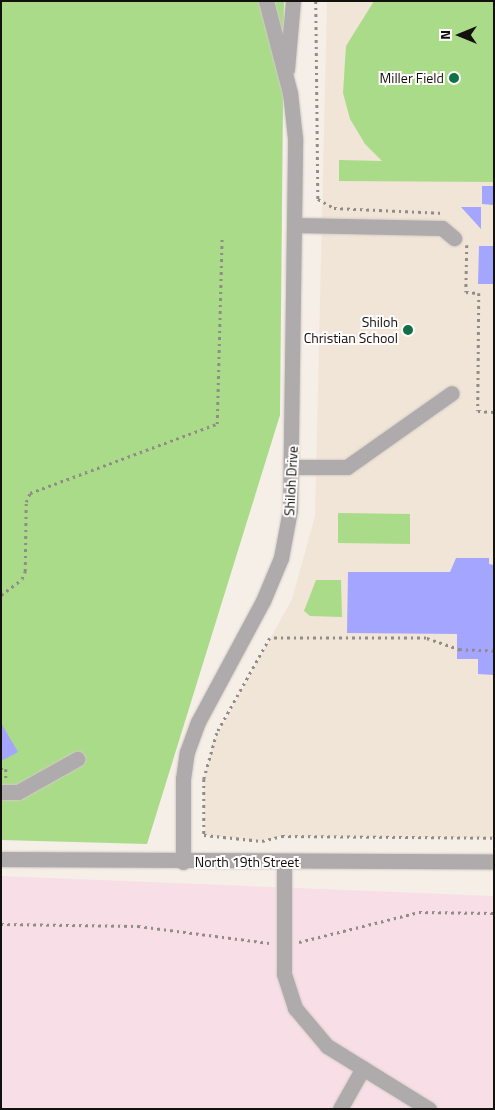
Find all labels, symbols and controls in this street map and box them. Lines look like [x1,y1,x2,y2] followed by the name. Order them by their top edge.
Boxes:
[435,10,485,60] north arrow
[434,30,455,40] text: N
[380,70,444,86] place label: Miller Field
[448,72,460,84] marker: Miller Field
[304,314,398,347] place label: Shiloh Christian School
[402,324,414,336] marker: Shiloh Christian School
[281,446,301,516] street label: Shiloh Drive
[195,854,299,870] street label: North 19th Street

